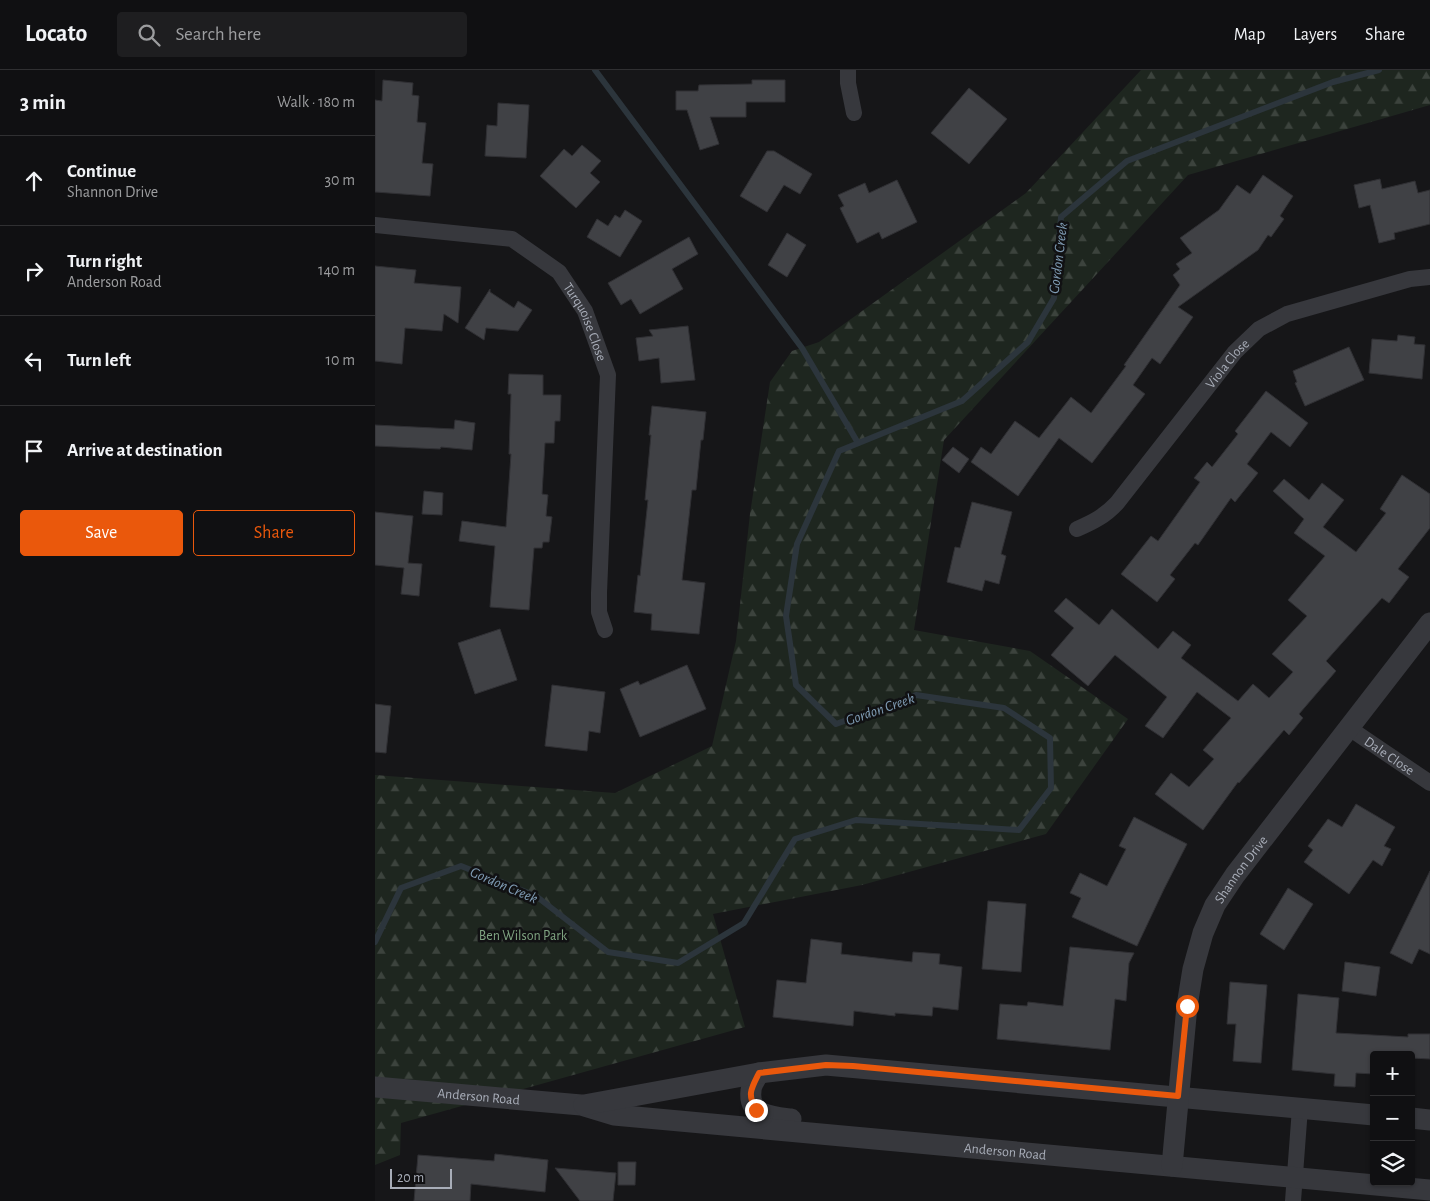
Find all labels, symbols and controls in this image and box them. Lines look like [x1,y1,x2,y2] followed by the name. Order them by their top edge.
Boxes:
[117,12,467,57] search box
[135,21,163,49] icon: search
[25,22,87,46] text: Locato
[175,25,261,44] text: Search here
[1234,26,1265,44] text: Map
[1293,26,1337,44] text: Layers
[1365,26,1405,44] text: Share
[20,92,66,113] text: 3 min
[277,94,355,110] text: Walk · 180 m
[67,162,136,181] text: Continue
[20,167,48,195] icon: ahead
[325,172,355,188] text: 30 m
[67,184,158,200] text: Shannon Drive
[1047,222,1070,295] water label: Gordon Creek
[67,252,142,271] text: Turn right
[20,257,48,285] icon: right
[318,262,355,278] text: 140 m
[67,274,162,290] text: Anderson Road
[560,281,608,363] street label: Turquoise Close
[1203,337,1252,391] street label: Viola Close
[20,347,48,375] icon: left
[67,351,131,370] text: Turn left
[326,352,355,368] text: 10 m
[20,437,48,465] icon: arrive
[67,441,223,460] text: Arrive at destination
[20,510,183,556] button: Save
[193,510,355,556] button: Share
[844,691,917,728] water label: Gordon Creek
[1361,735,1417,778] street label: Dale Close
[1212,833,1271,906] street label: Shannon Drive
[468,865,540,906] water label: Gordon Creek
[479,929,568,943] park label: Ben Wilson Park
[1176,995,1199,1018] route start
[1370,1051,1415,1186] map controls
[1370,1051,1415,1096] button: +
[437,1086,520,1108] street label: Anderson Road
[1370,1096,1415,1141] button: −
[745,1099,768,1122] route end
[963,1141,1047,1163] street label: Anderson Road
[1370,1141,1415,1186] button: layers
[390,1166,453,1189] scale bar
[397,1171,424,1185] text: 20 m

